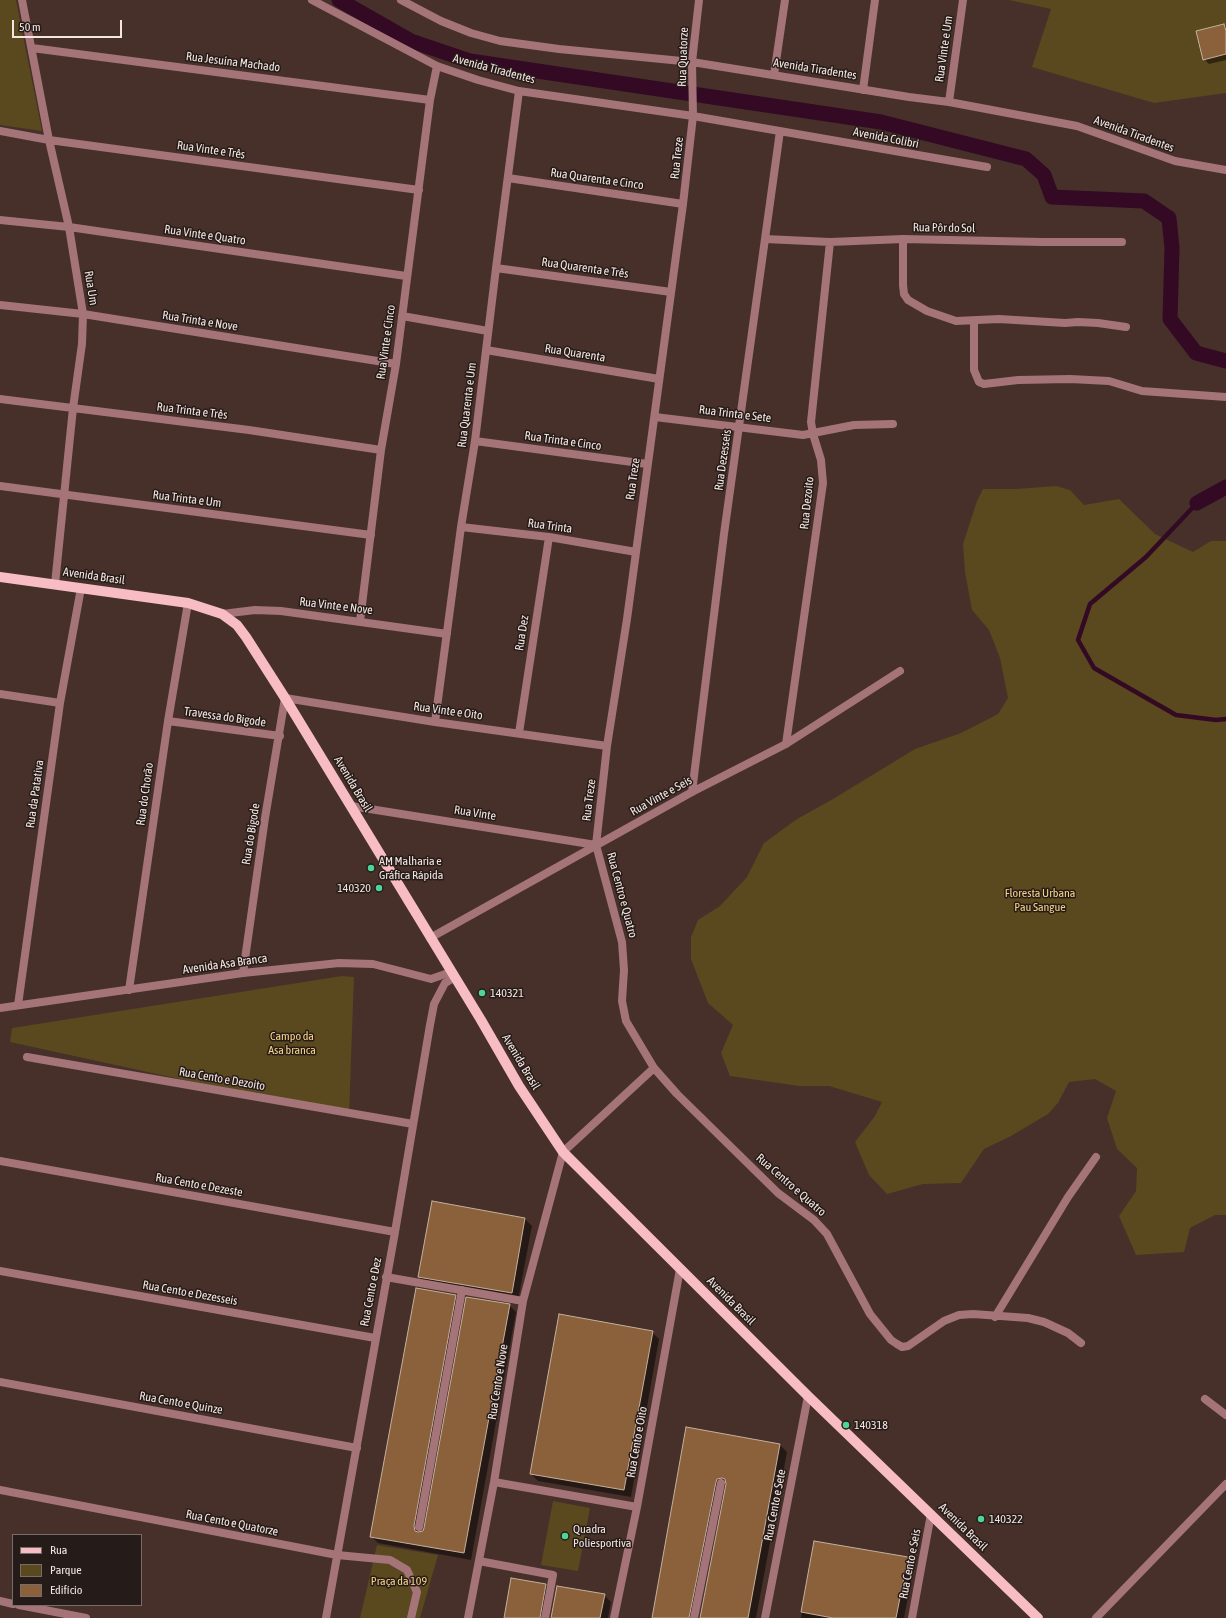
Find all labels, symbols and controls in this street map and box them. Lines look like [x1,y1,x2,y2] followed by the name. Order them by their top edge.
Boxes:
[14,12,124,38] scale bar
[932,15,956,83] street label: Rua Vinte e Um
[19,20,41,34] text: 50 m
[675,27,691,87] street label: Rua Quatorze
[185,49,281,75] street label: Rua Jesuína Machado
[451,51,537,87] street label: Avenida Tiradentes
[772,55,858,83] street label: Avenida Tiradentes
[1092,113,1176,155] street label: Avenida Tiradentes
[852,125,920,151] street label: Avenida Colibri
[668,136,686,180] street label: Rua Treze
[176,138,246,162] street label: Rua Vinte e Três
[549,165,645,193] street label: Rua Quarenta e Cinco
[913,220,975,236] street label: Rua Pôr do Sol
[163,222,247,248] street label: Rua Vinte e Quatro
[541,255,629,281] street label: Rua Quarenta e Três
[81,270,101,306] street label: Rua Um
[374,304,398,380] street label: Rua Vinte e Cinco
[161,308,239,334] street label: Rua Trinta e Nove
[544,341,606,365] street label: Rua Quarenta
[455,362,479,448] street label: Rua Quarenta e Um
[156,400,228,422] street label: Rua Trinta e Três
[698,402,772,426] street label: Rua Trinta e Sete
[524,428,602,454] street label: Rua Trinta e Cinco
[712,428,734,492] street label: Rua Dezesseis
[623,457,643,501] street label: Rua Treze
[797,476,817,530] street label: Rua Dezoito
[152,488,222,510] street label: Rua Trinta e Um
[527,516,573,536] street label: Rua Trinta
[62,565,126,587] street label: Avenida Brasil
[298,594,374,618] street label: Rua Vinte e Nove
[512,614,532,652] street label: Rua Dez
[412,699,484,723] street label: Rua Vinte e Oito
[183,704,267,730] street label: Travessa do Bigode
[331,754,375,814] street label: Avenida Brasil
[23,759,47,829] street label: Rua da Patativa
[133,762,157,826] street label: Rua do Chorão
[628,773,694,819] street label: Rua Vinte e Seis
[579,778,599,822] street label: Rua Treze
[239,802,263,866] street label: Rua do Bigode
[453,803,497,823] street label: Rua Vinte
[604,851,640,939] street label: Rua Centro e Quatro
[379,854,443,882] place label: AM Malharia e Gráfica Rápida
[366,863,376,873] marker: AM Malharia e Gráfica Rápida
[337,881,371,895] place label: 140320
[374,883,384,893] marker: 140320
[1005,886,1075,914] park label: Floresta Urbana Pau Sangue
[182,951,268,977] street label: Avenida Asa Branca
[490,986,524,1000] place label: 140321
[477,988,487,998] marker: 140321
[268,1029,316,1057] park label: Campo da Asa branca
[499,1032,543,1092] street label: Avenida Brasil
[178,1064,266,1094] street label: Rua Cento e Dezoito
[753,1151,829,1219] street label: Rua Centro e Quatro
[154,1170,244,1200] street label: Rua Cento e Dezeste
[357,1256,385,1328] street label: Rua Cento e Dez
[704,1274,758,1328] street label: Avenida Brasil
[141,1278,239,1308] street label: Rua Cento e Dezesseis
[485,1343,511,1421] street label: Rua Cento e Nove
[138,1389,224,1417] street label: Rua Cento e Quinze
[624,1405,650,1479] street label: Rua Cento e Oito
[854,1418,888,1432] place label: 140318
[841,1420,851,1430] marker: 140318
[761,1468,789,1542] street label: Rua Cento e Sete
[936,1500,990,1554] street label: Avenida Brasil
[185,1507,279,1539] street label: Rua Cento e Quatorze
[989,1512,1023,1526] place label: 140322
[976,1514,986,1524] marker: 140322
[573,1522,631,1550] place label: Quadra Poliesportiva
[896,1528,924,1600] street label: Rua Cento e Seis
[560,1531,570,1541] marker: Quadra Poliesportiva
[12,1534,142,1606] legend
[50,1543,67,1557] text: Rua
[50,1563,82,1577] text: Parque
[371,1574,427,1588] park label: Praça da 109
[50,1583,82,1597] text: Edifício

